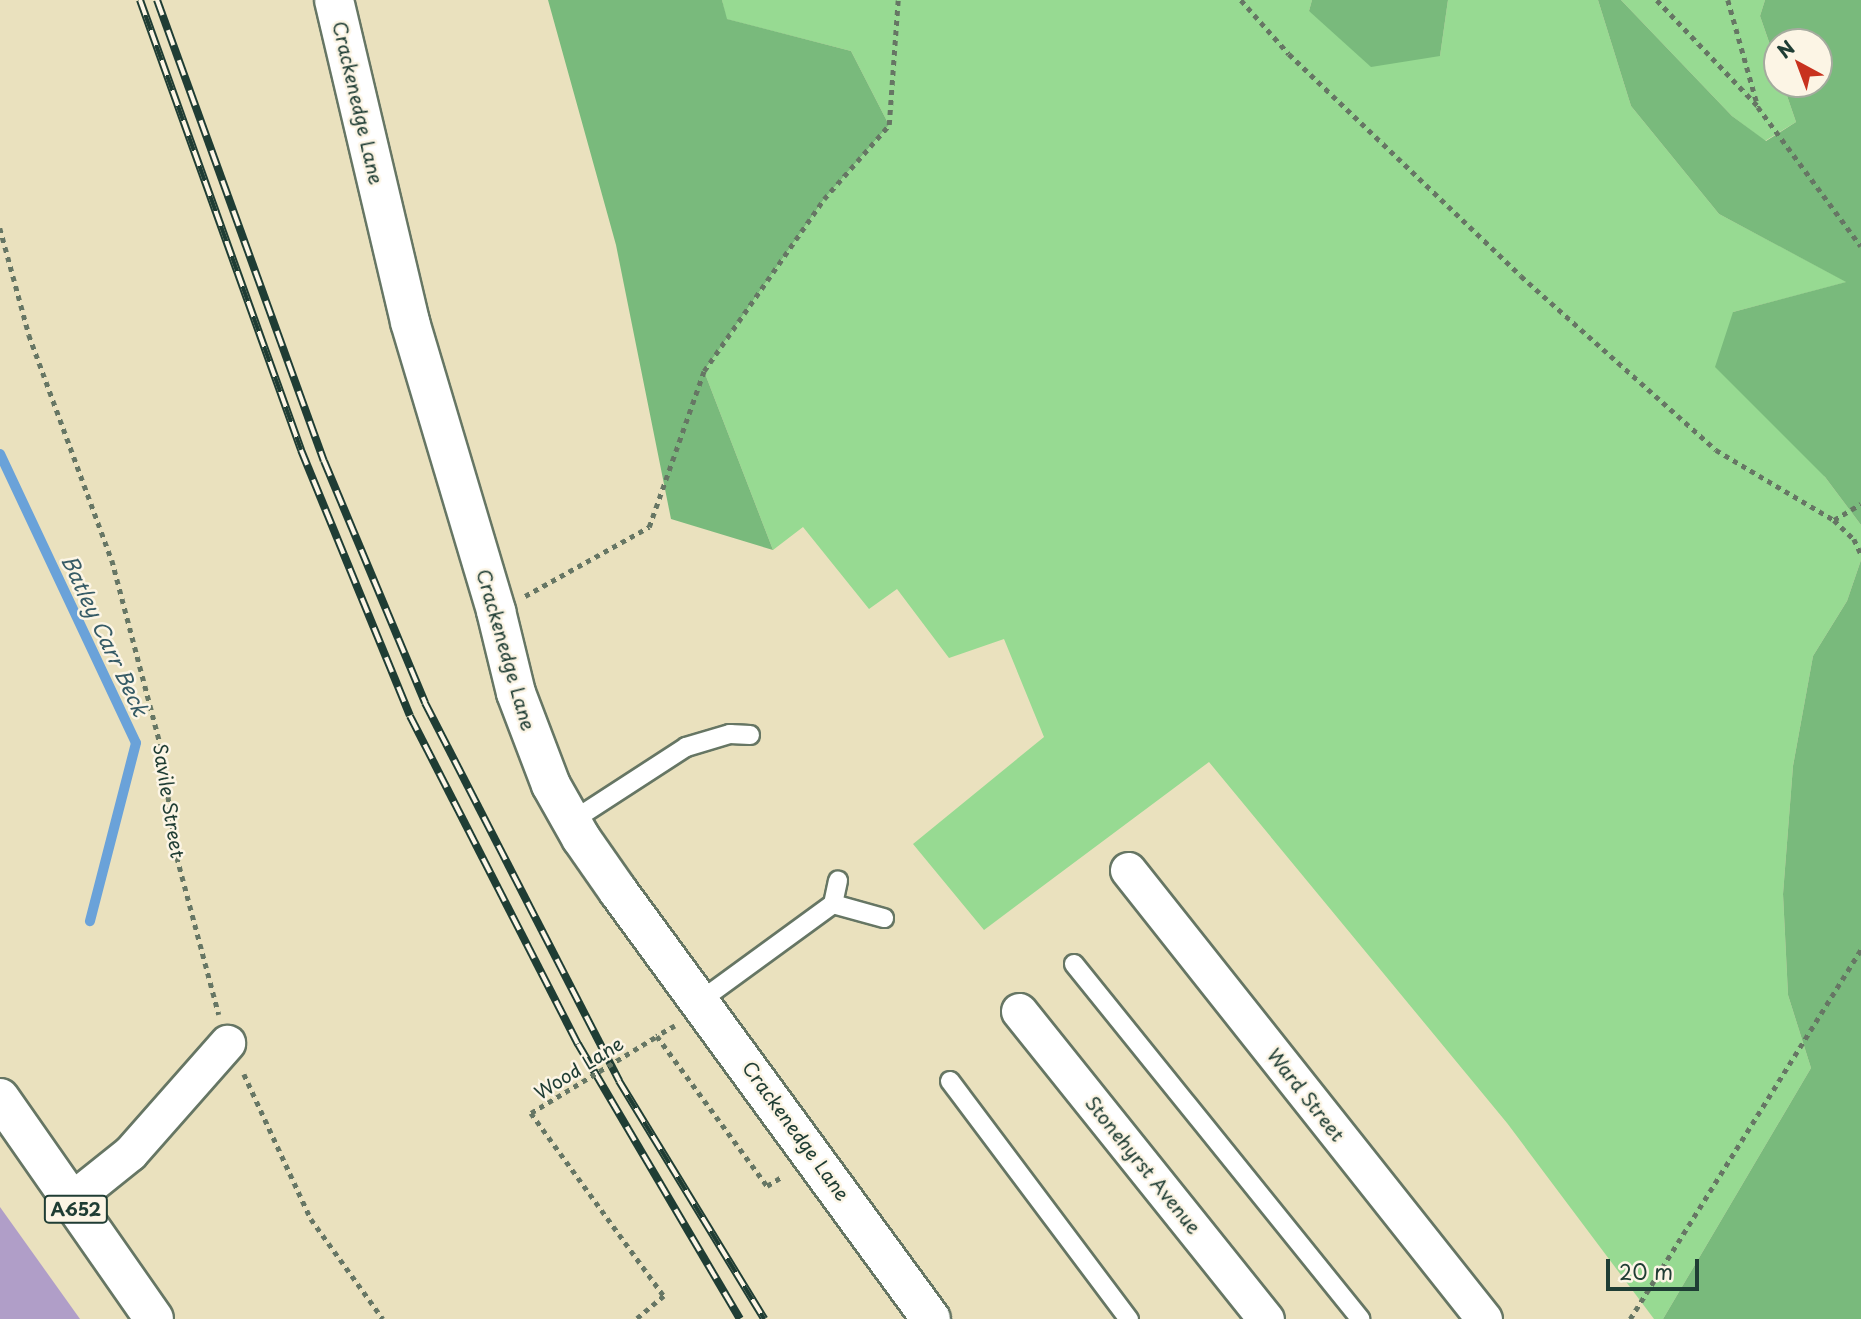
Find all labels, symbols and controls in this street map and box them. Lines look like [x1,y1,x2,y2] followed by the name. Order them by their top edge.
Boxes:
[328,19,388,187] street label: Crackenedge Lane
[1763,28,1833,98] north arrow
[1771,33,1800,64] text: N
[57,550,155,720] water label: Batley Carr Beck
[472,566,540,734] street label: Crackenedge Lane
[149,742,189,860] street label: Savile Street
[530,1032,628,1104] street label: Wood Lane
[1262,1044,1350,1146] street label: Ward Street
[738,1057,854,1205] street label: Crackenedge Lane
[1081,1092,1205,1238] street label: Stonehyrst Avenue
[43,1194,109,1224] road number: A652
[1609,1246,1702,1290] scale bar
[1619,1255,1673,1287] text: 20 m

